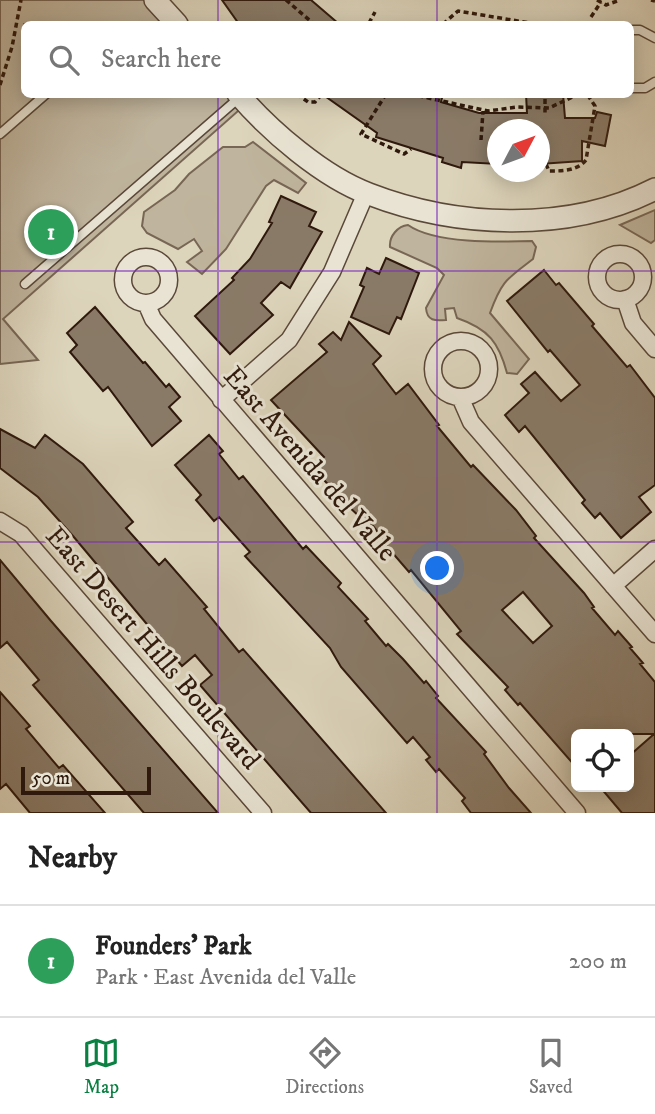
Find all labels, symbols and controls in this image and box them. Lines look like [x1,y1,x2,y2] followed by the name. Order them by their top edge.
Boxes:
[21,21,634,98] search box
[45,41,83,79] icon: search
[101,43,221,76] text: Search here
[487,119,550,182] north arrow
[28,206,74,258] pin: 1
[216,359,404,569] street label: East Avenida del Valle
[38,519,268,777] street label: East Desert Hills Boulevard
[420,551,454,585] your location
[571,729,634,792] map controls
[571,729,634,792] button: locate
[21,764,150,796] scale bar
[32,767,70,790] text: 50 m
[28,840,117,877] text: Nearby
[95,930,252,963] text: Founders' Park
[47,947,55,976] text: 1
[569,947,627,976] text: 200 m
[95,963,356,992] text: Park · East Avenida del Valle
[82,1034,120,1099] tab: Map
[285,1034,364,1099] tab: Directions
[529,1034,573,1099] tab: Saved

